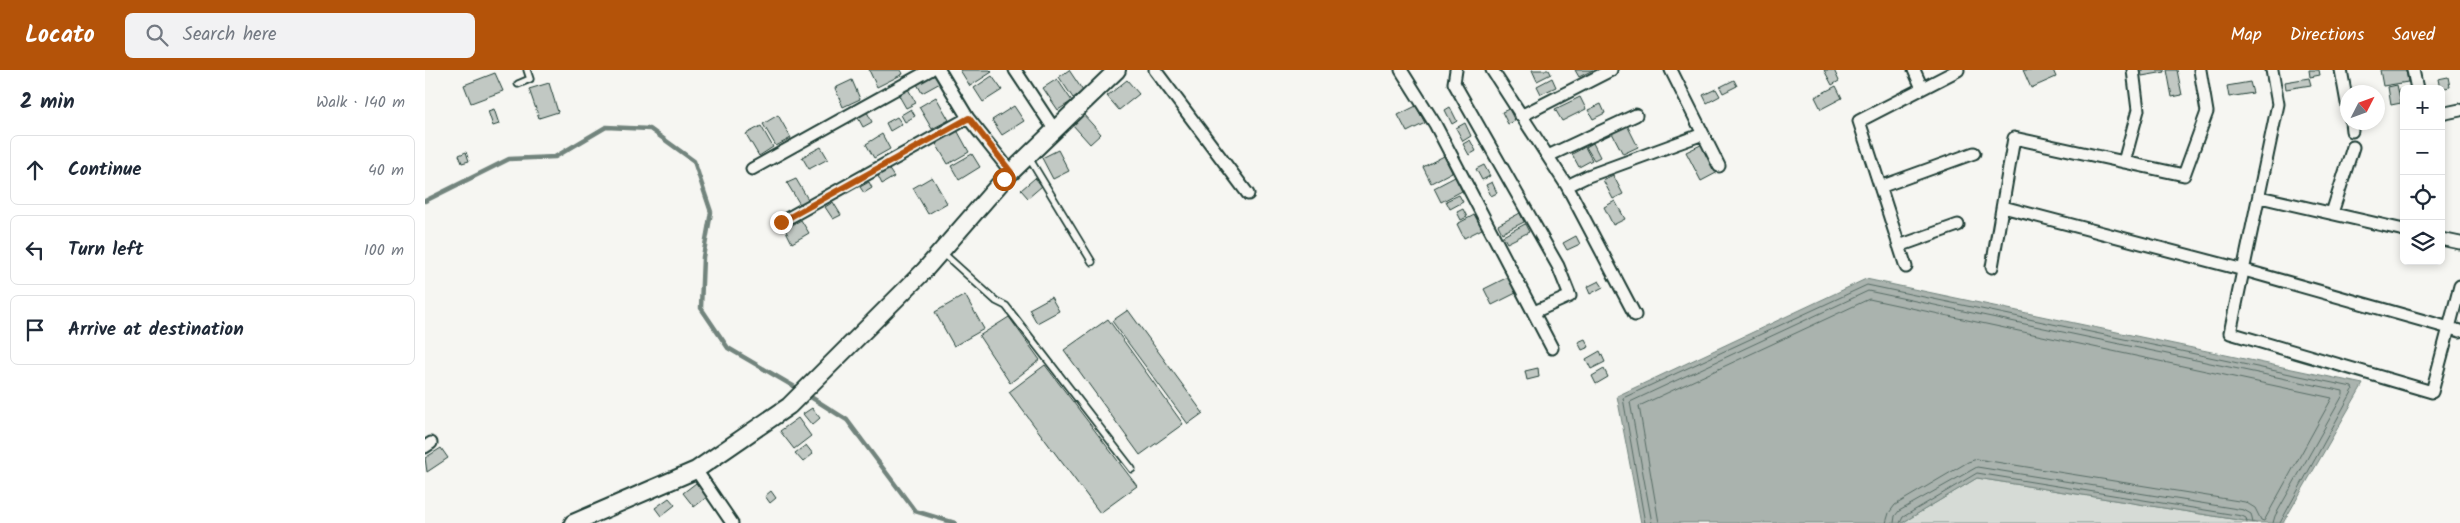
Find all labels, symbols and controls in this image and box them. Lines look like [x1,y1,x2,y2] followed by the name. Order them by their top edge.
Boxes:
[125,13,475,58] search box
[25,16,95,55] text: Locato
[183,20,276,50] text: Search here
[143,21,171,49] icon: search
[2230,21,2262,50] text: Map
[2290,21,2364,50] text: Directions
[2392,21,2435,50] text: Saved
[2340,85,2385,130] north arrow
[2400,85,2445,265] map controls
[2400,85,2445,130] button: +
[20,86,75,119] text: 2 min
[316,90,405,115] text: Walk · 140 m
[2400,130,2445,175] button: −
[68,155,141,185] text: Continue
[21,156,49,184] icon: ahead
[368,158,404,183] text: 40 m
[993,168,1016,191] route start
[2400,175,2445,220] button: locate
[770,211,793,234] route end
[2400,220,2445,265] button: layers
[68,235,143,265] text: Turn left
[21,236,49,264] icon: left
[364,238,404,263] text: 100 m
[68,315,244,345] text: Arrive at destination
[21,316,49,344] icon: arrive

